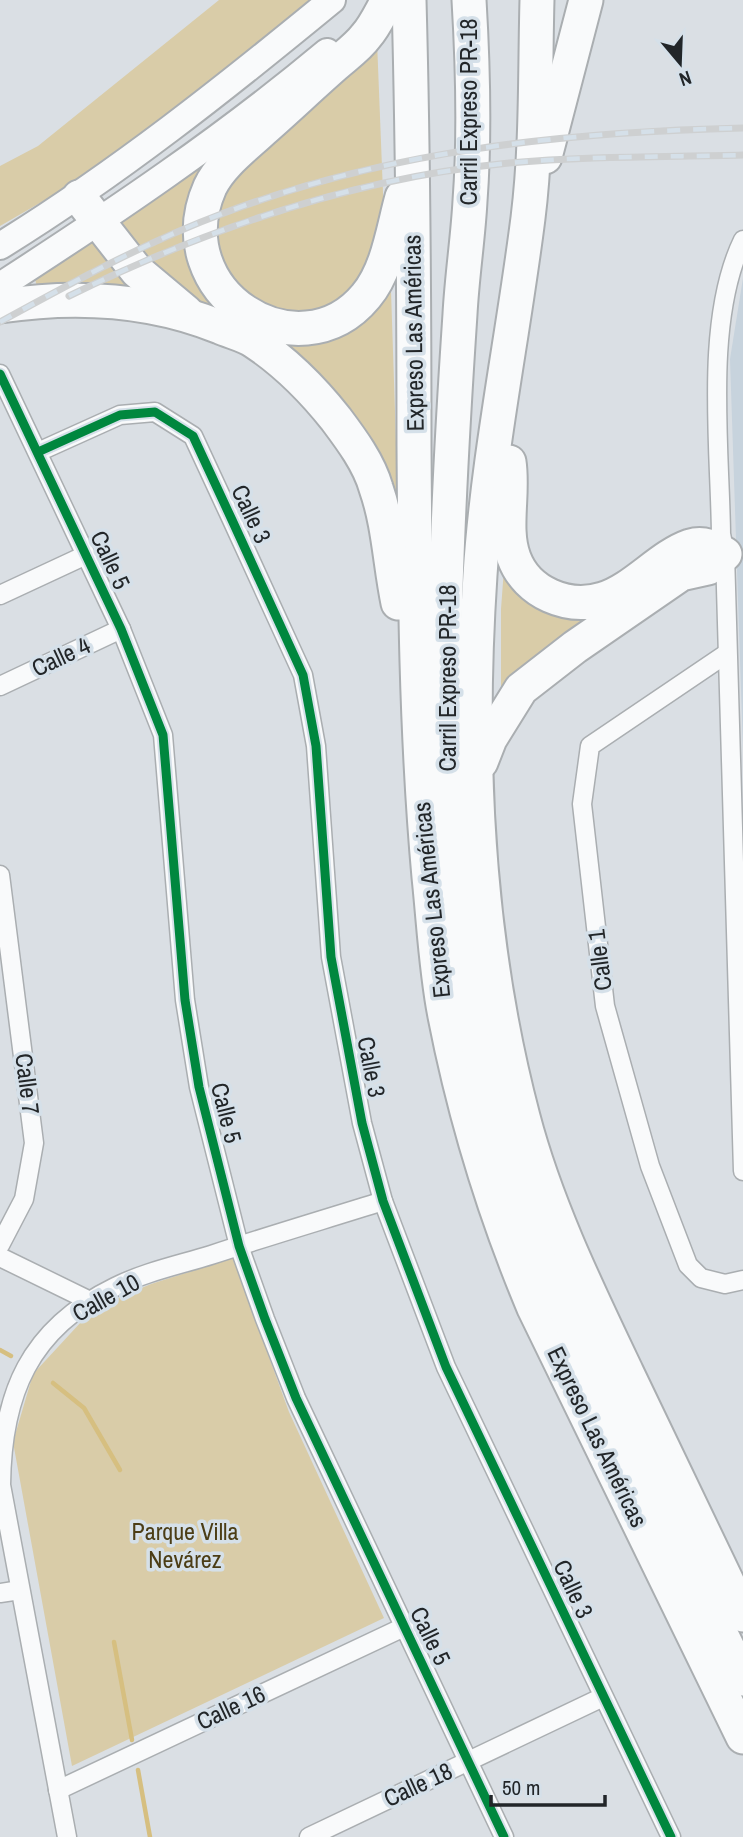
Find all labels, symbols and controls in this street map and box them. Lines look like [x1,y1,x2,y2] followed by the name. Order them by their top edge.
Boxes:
[452,18,484,206] street label: Carril Expreso PR-18
[645,28,715,98] north arrow
[676,65,695,93] text: N
[395,234,431,432] street label: Expreso Las Américas
[224,479,279,548] street label: Calle 3
[83,525,138,594] street label: Calle 5
[431,584,463,772] street label: Carril Expreso PR-18
[26,629,95,684] street label: Calle 4
[405,801,457,1000] street label: Expreso Las Américas
[579,928,619,992] street label: Calle 1
[350,1034,394,1100] street label: Calle 3
[8,1052,48,1116] street label: Calle 7
[204,1079,250,1146] street label: Calle 5
[66,1266,145,1329] street label: Calle 10
[540,1341,655,1532] street label: Expreso Las Américas
[132,1515,238,1575] park label: Parque Villa Nevárez
[546,1554,601,1623] street label: Calle 3
[403,1601,459,1670] street label: Calle 5
[191,1677,270,1737] street label: Calle 16
[378,1754,457,1814] street label: Calle 18
[491,1764,605,1808] scale bar
[502,1773,540,1802] text: 50 m

